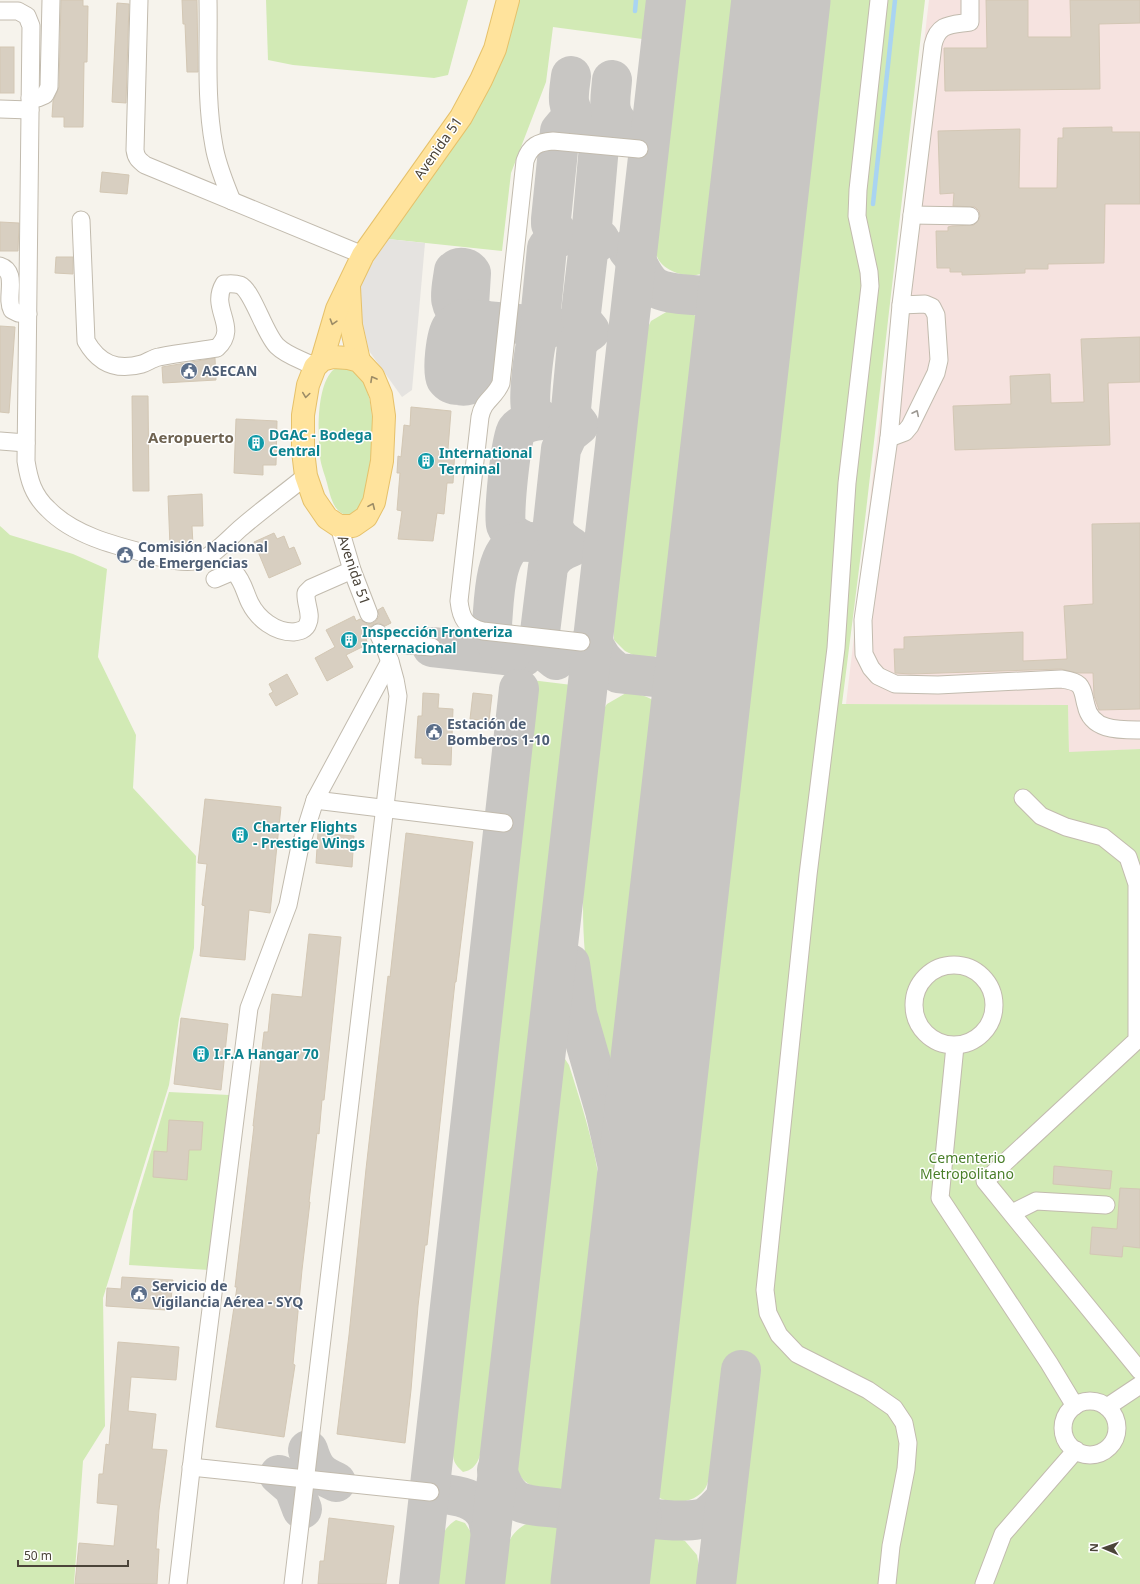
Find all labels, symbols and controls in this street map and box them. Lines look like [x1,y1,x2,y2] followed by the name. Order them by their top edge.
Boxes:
[409,113,466,183] street label: Avenida 51
[329,318,338,325] one-way arrow
[179,361,199,381] public building icon: ASECAN
[202,361,257,380] place label: ASECAN
[370,376,378,383] one-way arrow
[302,392,311,398] one-way arrow
[911,409,919,417] one-way arrow
[269,425,372,460] place label: DGAC - Bodega Central
[148,427,234,447] district label: Aeropuerto
[246,433,266,453] building icon: DGAC - Bodega Central
[439,443,532,478] place label: International Terminal
[416,451,436,471] building icon: International Terminal
[367,502,375,510] one-way arrow
[334,533,375,607] street label: Avenida 51
[138,537,268,572] place label: Comisión Nacional de Emergencias
[115,545,135,565] public building icon: Comisión Nacional de Emergencias
[362,622,513,657] place label: Inspección Fronteriza Internacional
[339,630,359,650] building icon: Inspección Fronteriza Internacional
[447,714,550,749] place label: Estación de Bomberos 1-10
[424,722,444,742] public building icon: Estación de Bomberos 1-10
[253,817,365,852] place label: Charter Flights - Prestige Wings
[230,825,250,845] building icon: Charter Flights - Prestige Wings
[191,1044,211,1064] building icon: I.F.A Hangar 70
[214,1044,319,1063] place label: I.F.A Hangar 70
[920,1148,1014,1183] park label: Cementerio Metropolitano
[152,1276,303,1311] place label: Servicio de Vigilancia Aérea - SYQ
[129,1284,149,1304] public building icon: Servicio de Vigilancia Aérea - SYQ
[1084,1528,1124,1568] north arrow
[18,1542,128,1568] scale bar
[1086,1543,1101,1552] text: N
[24,1547,52,1564] text: 50 m

